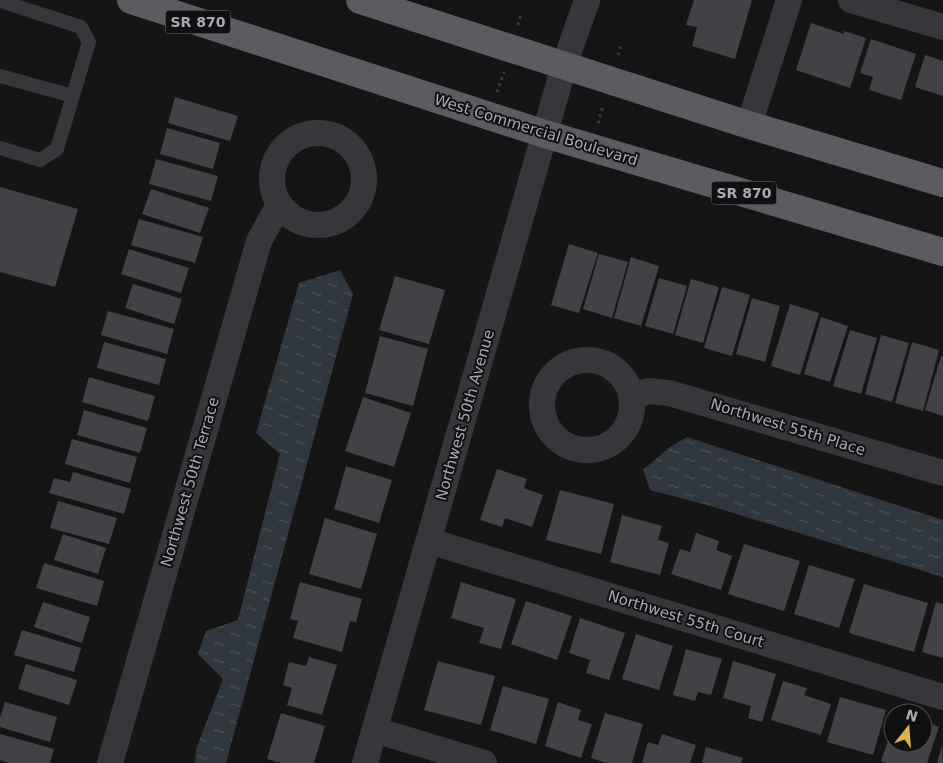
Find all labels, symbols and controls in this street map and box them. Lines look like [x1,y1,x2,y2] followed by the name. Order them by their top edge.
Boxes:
[166,11,230,34] road number: SR 870
[432,90,640,170] street label: West Commercial Boulevard
[712,182,776,204] road number: SR 870
[432,328,498,502] street label: Northwest 50th Avenue
[157,395,223,569] street label: Northwest 50th Terrace
[708,395,868,459] street label: Northwest 55th Place
[606,587,766,651] street label: Northwest 55th Court
[883,703,933,753] north arrow
[904,706,920,725] text: N

